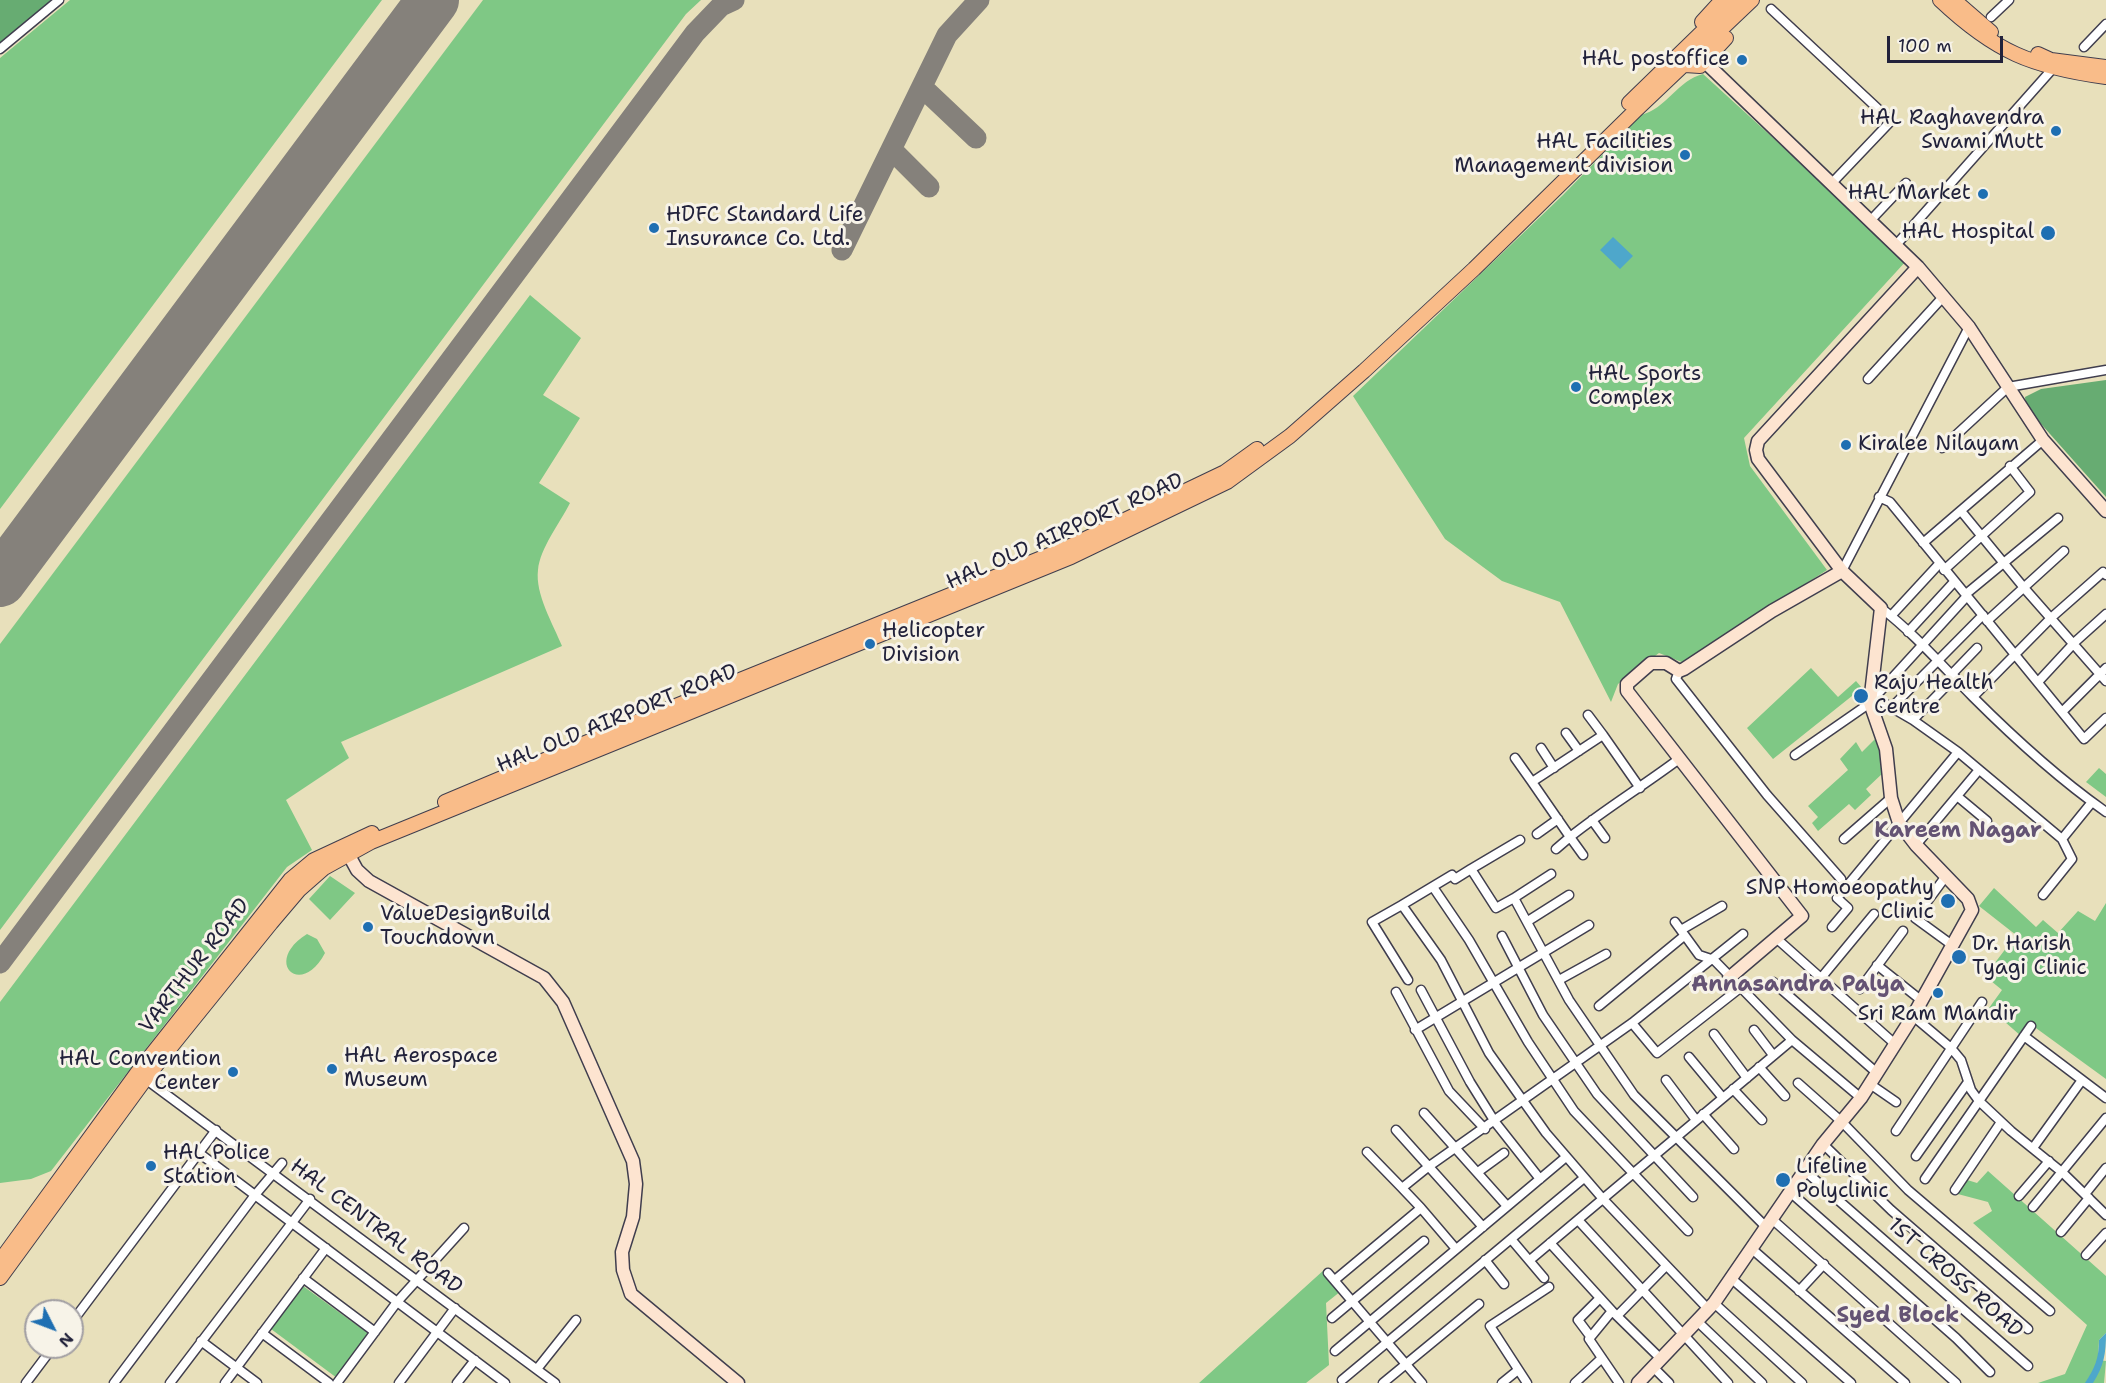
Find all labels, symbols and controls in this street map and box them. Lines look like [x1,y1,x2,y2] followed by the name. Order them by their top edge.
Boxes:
[1890,24,2006,62] scale bar
[1898,34,1952,58] text: 100 m
[1582,47,1730,73] place label: HAL postoffice
[1735,53,1749,67] marker: HAL postoffice
[1860,106,2044,156] place label: HAL Raghavendra Swami Mutt
[2049,124,2063,138] marker: HAL Raghavendra Swami Mutt
[1454,130,1673,180] place label: HAL Facilities Management division
[1678,148,1692,162] marker: HAL Facilities Management division
[1848,181,1971,207] place label: HAL Market
[1976,187,1990,201] marker: HAL Market
[666,203,864,253] place label: HDFC Standard Life Insurance Co. Ltd.
[1902,220,2034,246] place label: HAL Hospital
[647,221,661,235] marker: HDFC Standard Life Insurance Co. Ltd.
[2039,224,2057,242] marker: HAL Hospital
[1588,362,1701,412] place label: HAL Sports Complex
[1569,380,1583,394] marker: HAL Sports Complex
[1858,432,2019,458] place label: Kiralee Nilayam
[1839,438,1853,452] marker: Kiralee Nilayam
[943,468,1187,596] street label: HAL OLD AIRPORT ROAD
[882,619,985,669] place label: Helicopter Division
[863,637,877,651] marker: Helicopter Division
[493,659,741,779] street label: HAL OLD AIRPORT ROAD
[1874,671,1994,721] place label: Raju Health Centre
[1852,687,1870,705] marker: Raju Health Centre
[1874,818,2042,844] district label: Kareem Nagar
[1746,876,1934,926] place label: SNP Homoeopathy Clinic
[1939,892,1957,910] marker: SNP Homoeopathy Clinic
[135,894,255,1038] street label: VARTHUR ROAD
[380,902,550,952] place label: ValueDesignBuild Touchdown
[361,920,375,934] marker: ValueDesignBuild Touchdown
[1972,932,2087,982] place label: Dr. Harish Tyagi Clinic
[1950,948,1968,966] marker: Dr. Harish Tyagi Clinic
[1691,972,1905,998] district label: Annasandra Palya
[1931,986,1945,1000] marker: Sri Ram Mandir
[1858,1002,2018,1028] place label: Sri Ram Mandir
[344,1044,498,1094] place label: HAL Aerospace Museum
[59,1047,221,1097] place label: HAL Convention Center
[325,1062,339,1076] marker: HAL Aerospace Museum
[226,1065,240,1079] marker: HAL Convention Center
[163,1141,270,1191] place label: HAL Police Station
[285,1154,467,1300] street label: HAL CENTRAL ROAD
[1796,1155,1889,1205] place label: Lifeline Polyclinic
[144,1159,158,1173] marker: HAL Police Station
[1774,1171,1792,1189] marker: Lifeline Polyclinic
[1882,1213,2028,1343] street label: 1ST CROSS ROAD
[24,1299,84,1359] north arrow
[1837,1303,1959,1329] district label: Syed Block
[54,1328,78,1352] text: N

